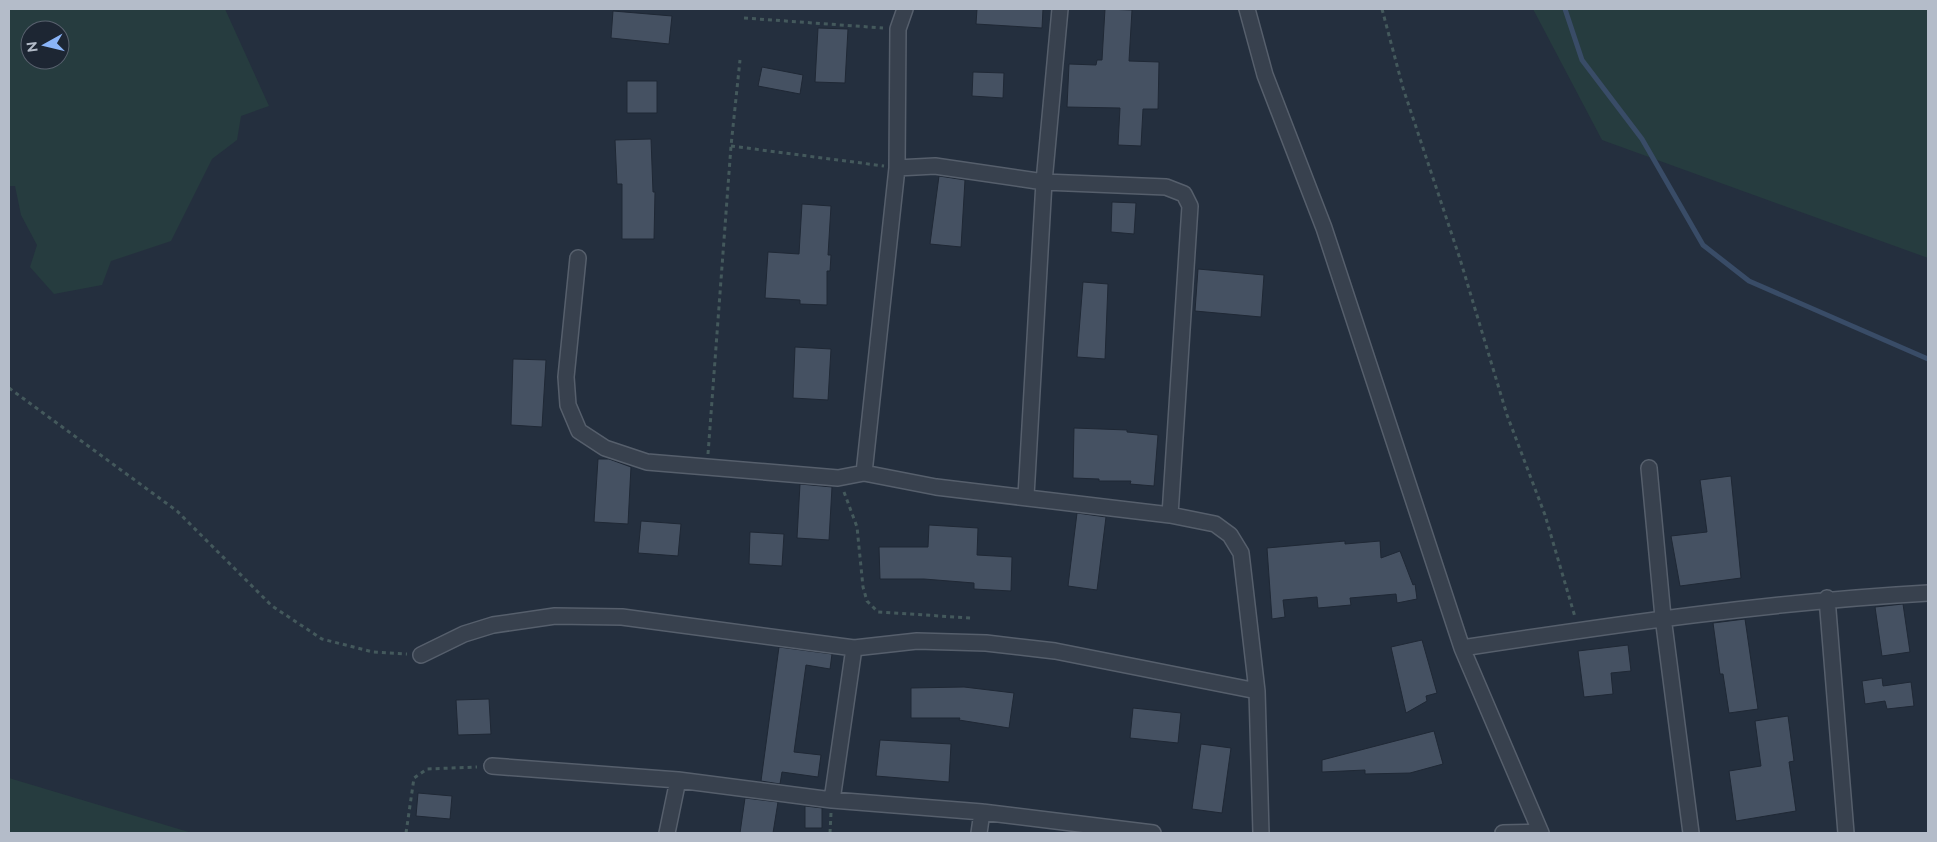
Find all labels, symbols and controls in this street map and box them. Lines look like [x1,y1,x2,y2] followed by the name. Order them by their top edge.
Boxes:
[20,20,70,70] north arrow
[23,40,41,53] text: N

